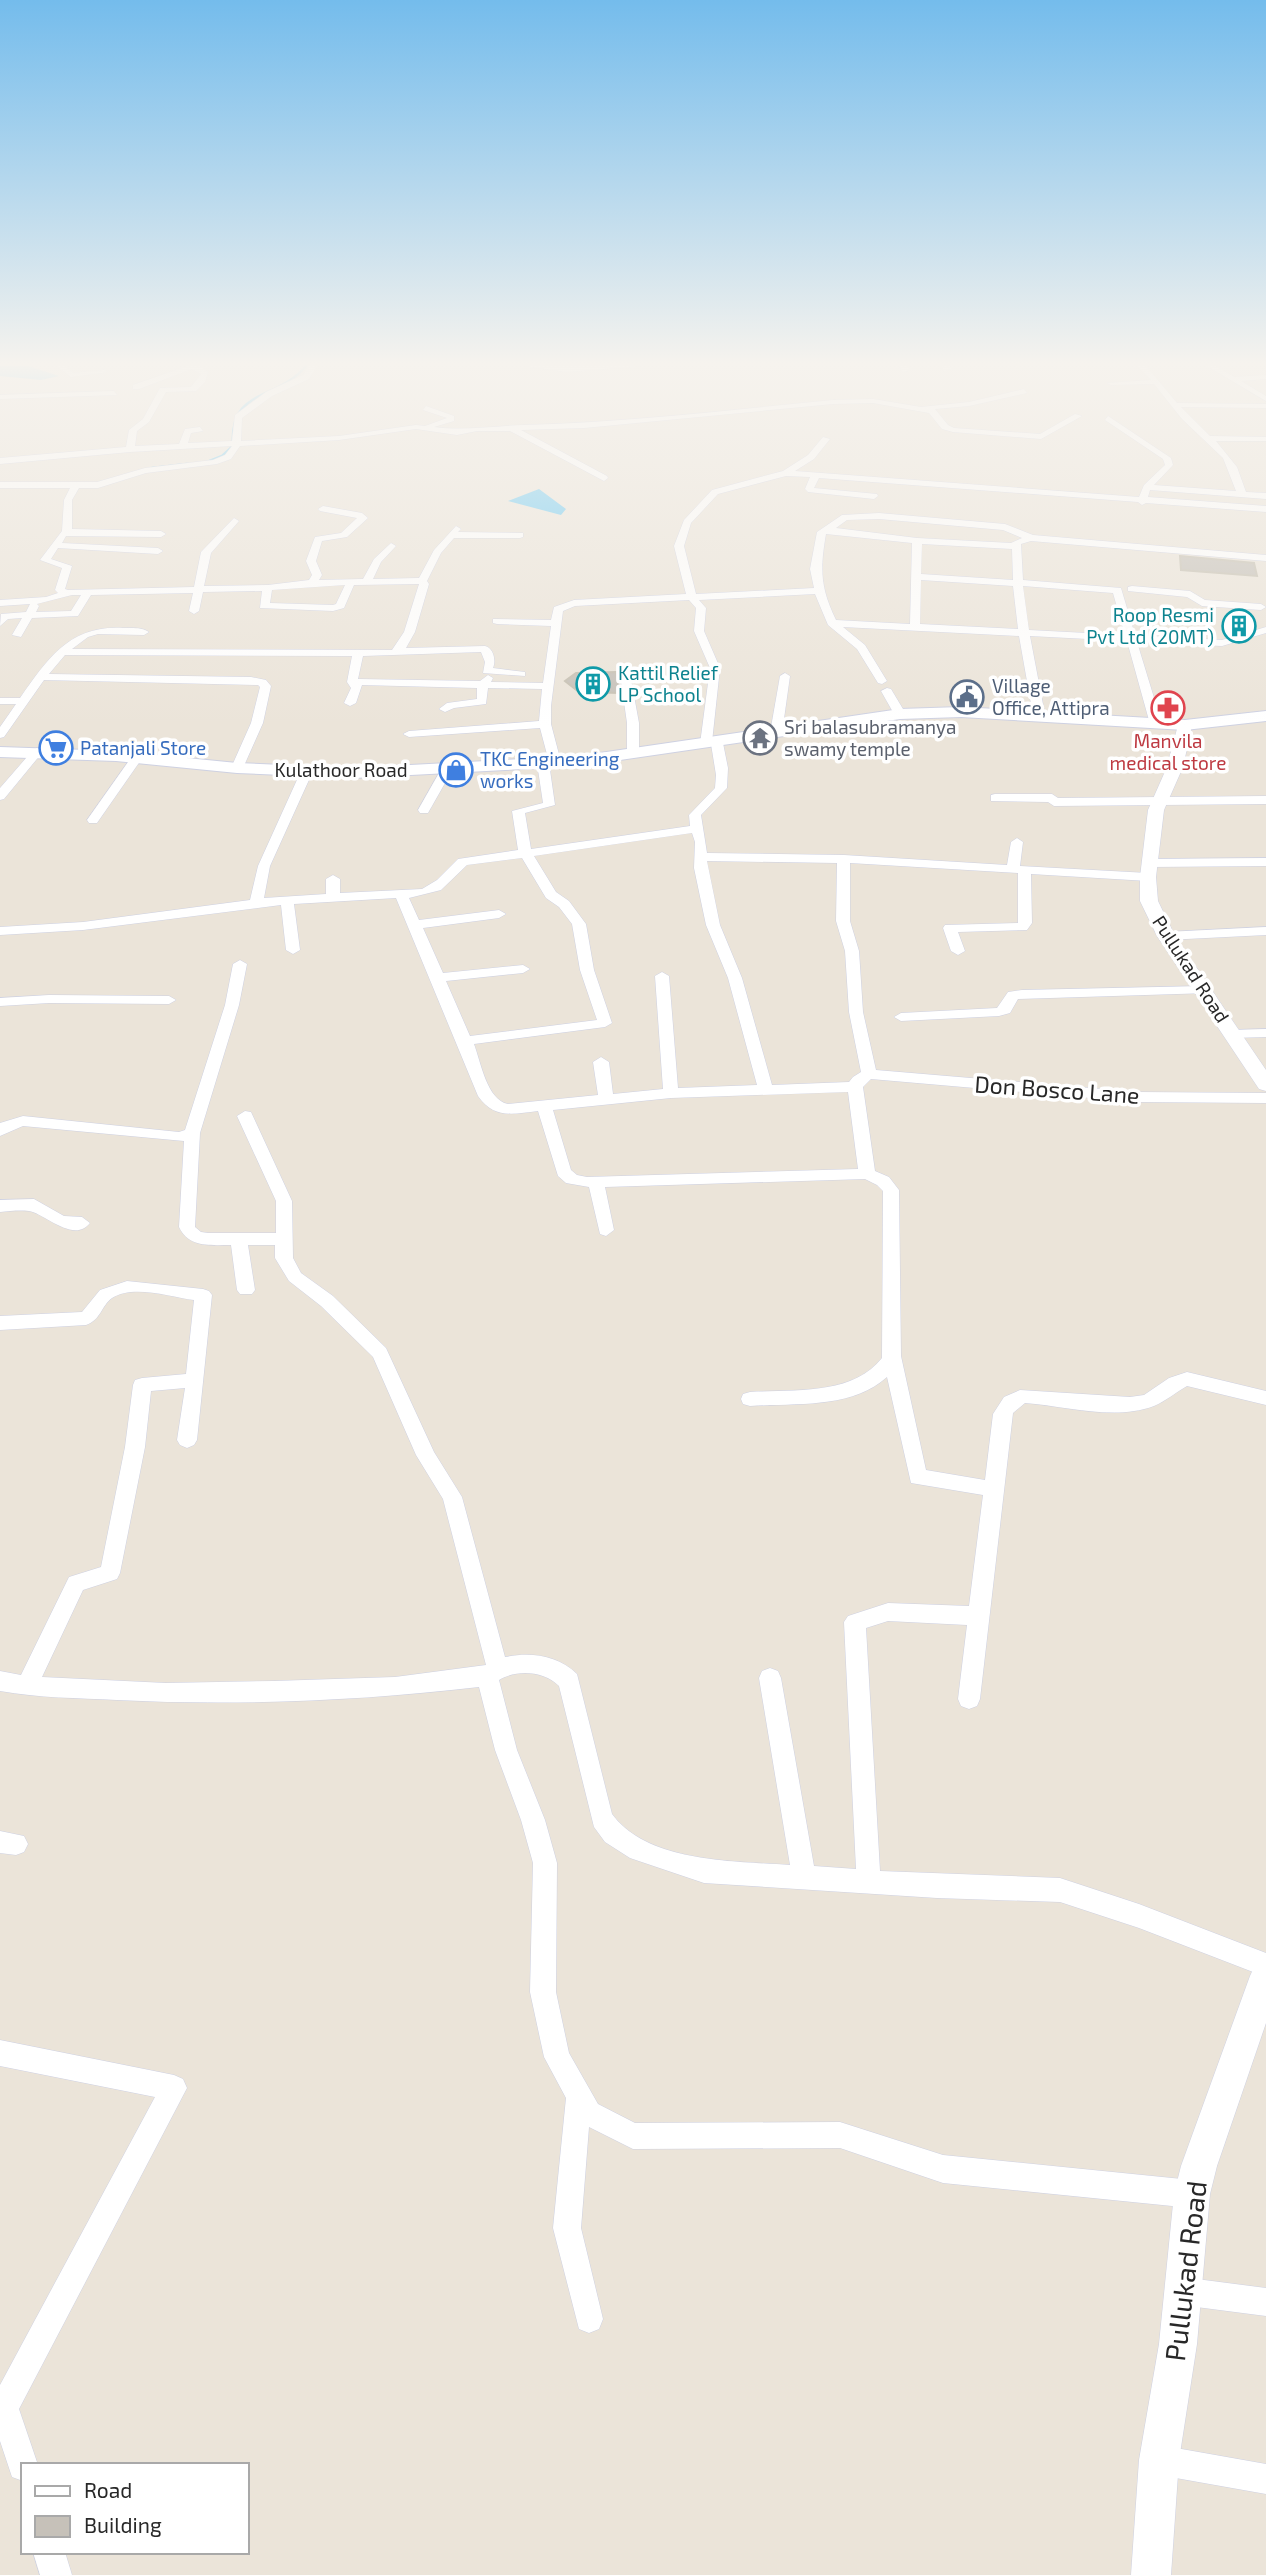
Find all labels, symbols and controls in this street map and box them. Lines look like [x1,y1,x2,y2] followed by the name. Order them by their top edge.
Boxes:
[1086,603,1214,648] place label: Roop Resmi Pvt Ltd (20MT)
[1220,607,1258,645] building icon: Roop Resmi Pvt Ltd (20MT)
[618,661,719,706] place label: Kattil Relief LP School
[574,665,612,703] building icon: Kattil Relief LP School
[992,674,1110,719] place label: Village Office, Attipra
[948,678,986,716] public building icon: Village Office, Attipra
[1149,689,1187,727] pharmacy icon: Manvila medical store
[784,715,956,760] place label: Sri balasubramanya swamy temple
[741,719,779,757] temple icon: Sri balasubramanya swamy temple
[37,729,75,767] supermarket icon: Patanjali Store
[1110,729,1226,774] place label: Manvila medical store
[80,736,206,759] place label: Patanjali Store
[480,747,620,792] place label: TKC Engineering works
[437,751,475,789] shop icon: TKC Engineering works
[274,758,408,781] street label: Kulathoor Road
[1148,911,1235,1027] street label: Pullukad Road
[974,1069,1140,1109] street label: Don Bosco Lane
[1157,2179,1213,2363] street label: Pullukad Road
[21,2463,248,2554] legend
[84,2477,132,2502] text: Road
[84,2512,162,2537] text: Building

